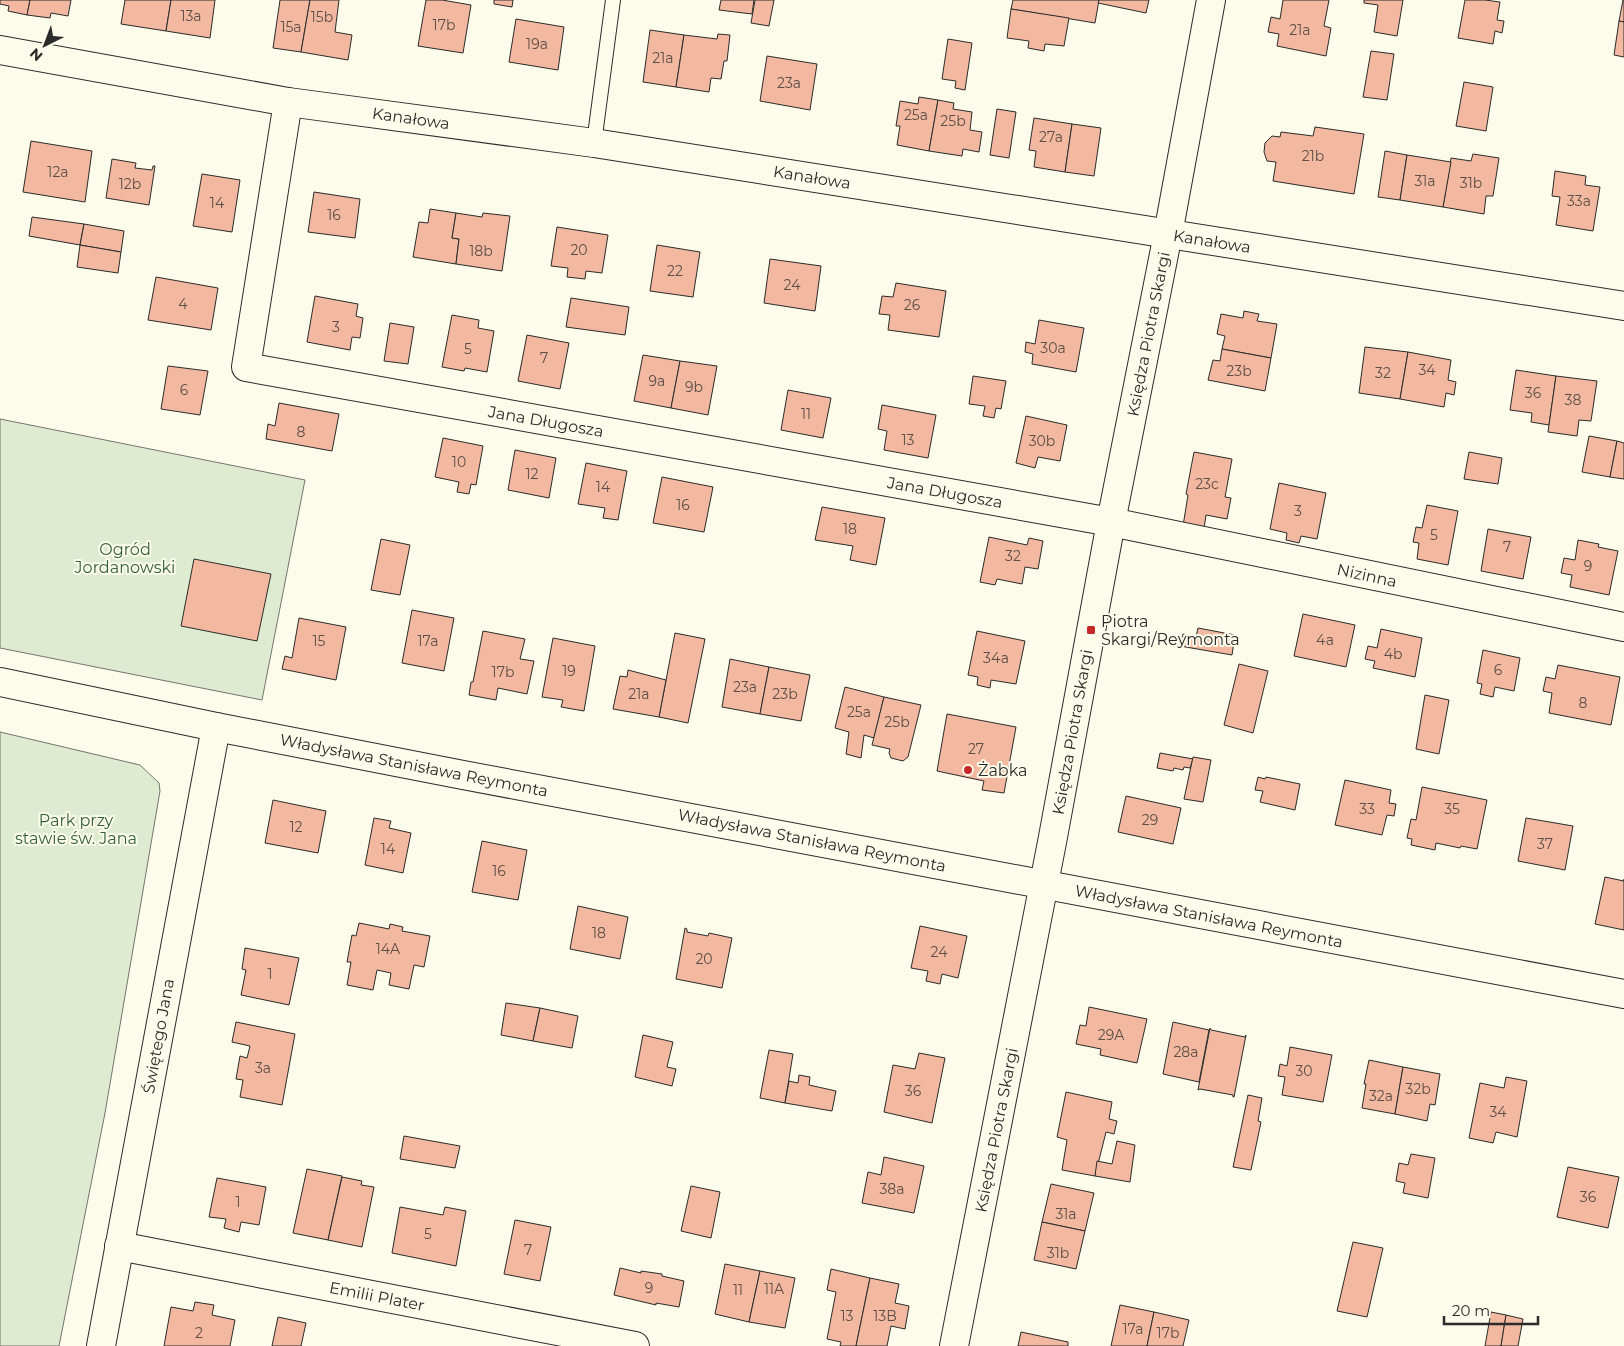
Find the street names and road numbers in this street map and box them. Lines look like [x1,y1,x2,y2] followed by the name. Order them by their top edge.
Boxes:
[371,104,451,133] street label: Kanałowa
[772,162,852,193] street label: Kanałowa
[1172,226,1252,257] street label: Kanałowa
[1123,250,1174,418] street label: Księdza Piotra Skargi
[486,402,605,441] street label: Jana Długosza
[885,473,1004,512] street label: Jana Długosza
[1335,560,1399,591] street label: Nizinna
[1049,648,1096,816] street label: Księdza Piotra Skargi
[278,730,550,801] street label: Władysława Stanisława Reymonta
[676,805,948,876] street label: Władysława Stanisława Reymonta
[1073,881,1345,952] street label: Władysława Stanisława Reymonta
[139,977,178,1095] street label: Świętego Jana
[971,1046,1022,1214] street label: Księdza Piotra Skargi
[328,1278,426,1315] street label: Emilii Plater

